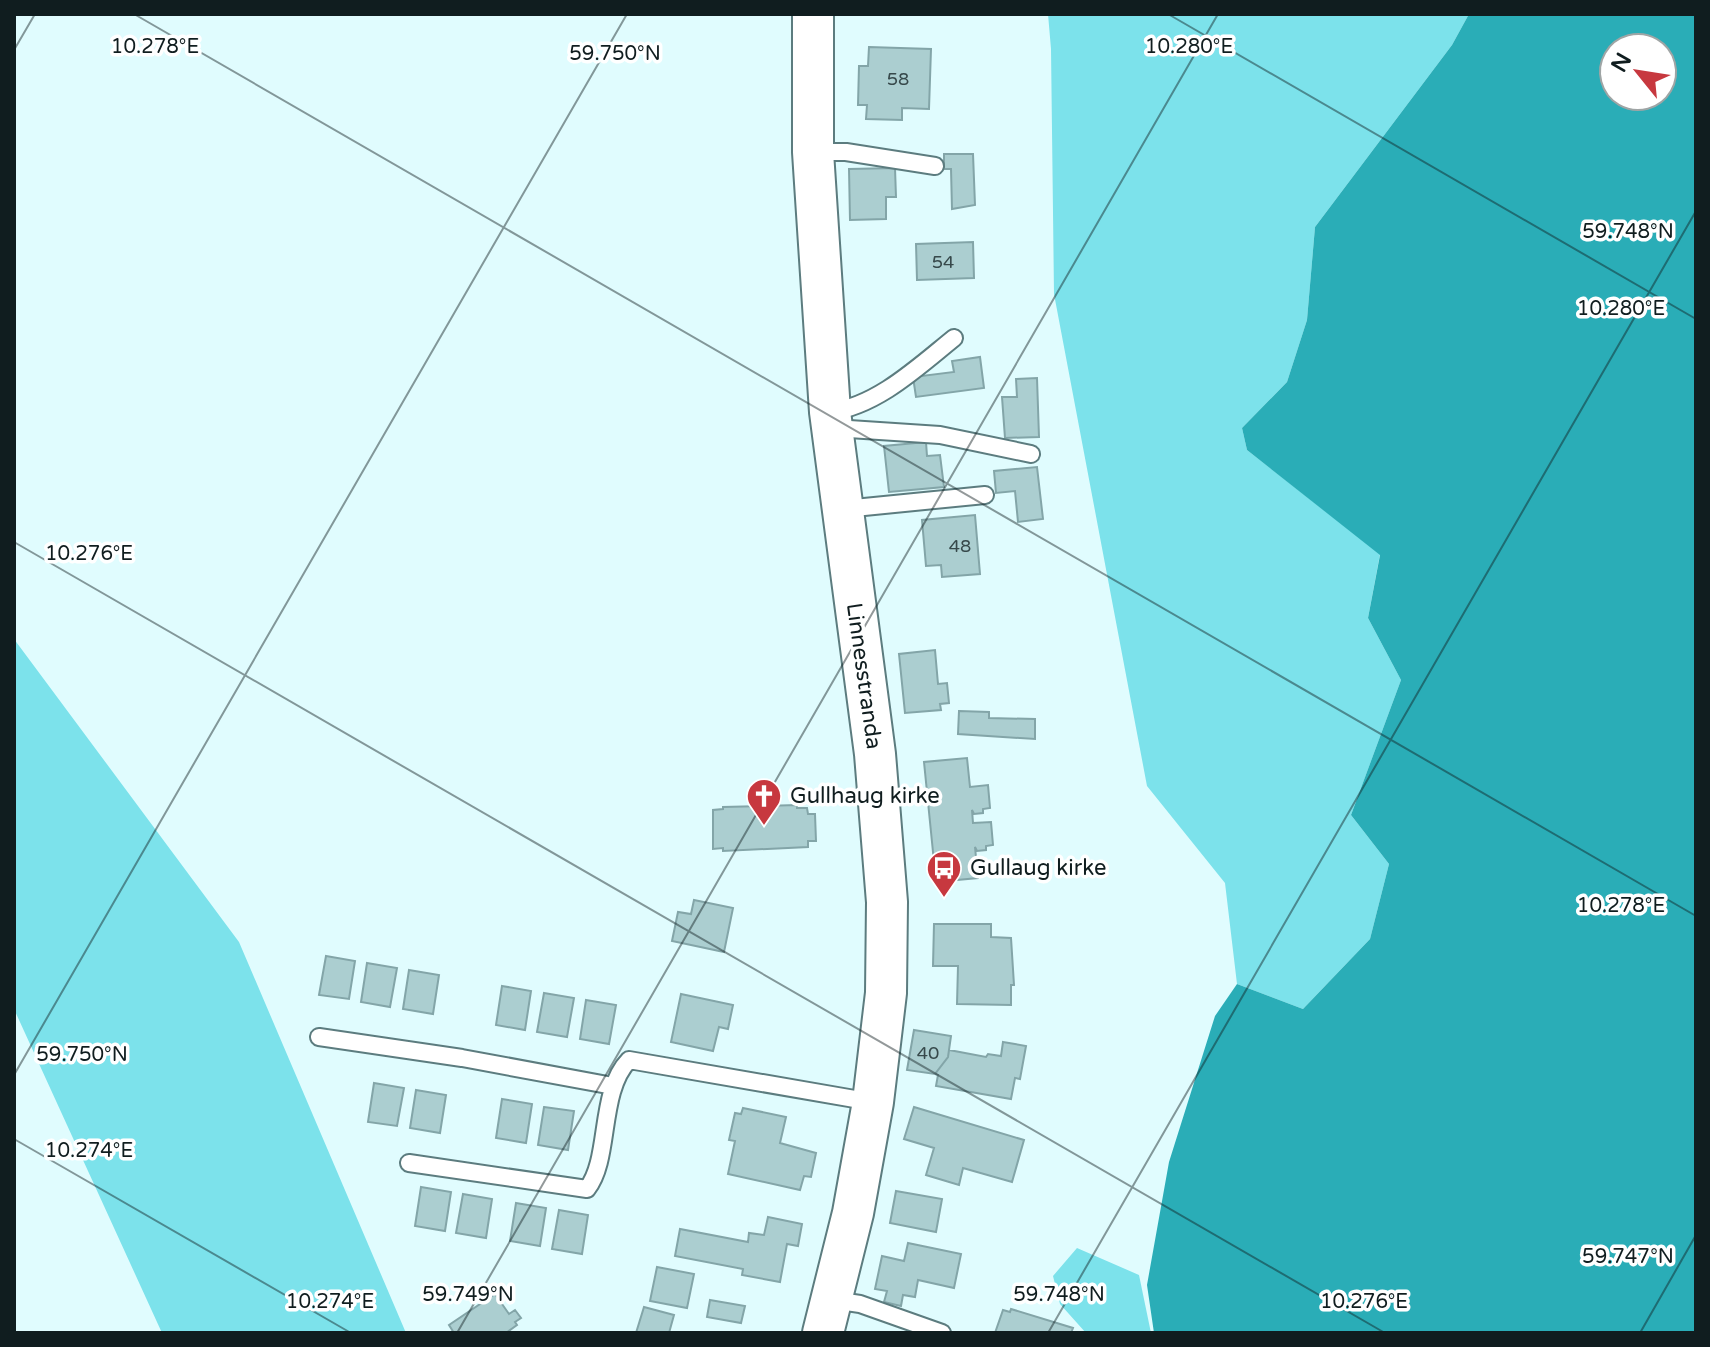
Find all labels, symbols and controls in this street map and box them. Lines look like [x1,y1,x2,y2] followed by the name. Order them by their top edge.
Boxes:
[1598,32,1678,112] north arrow
[111,35,199,59] text: 10.278°E
[1145,35,1233,59] text: 10.280°E
[569,42,661,66] text: 59.750°N
[1606,48,1637,77] text: N
[887,68,909,90] house number: 58
[1582,220,1674,244] text: 59.748°N
[932,251,954,273] house number: 54
[1577,297,1665,321] text: 10.280°E
[949,535,971,557] house number: 48
[45,542,133,566] text: 10.276°E
[841,601,887,751] street label: Linnesstranda
[745,777,783,827] church icon: Gullhaug kirke
[790,783,940,809] place label: Gullhaug kirke
[925,849,963,899] bus stop icon: Gullaug kirke
[970,855,1106,881] place label: Gullaug kirke
[1577,894,1665,918] text: 10.278°E
[917,1042,939,1064] house number: 40
[36,1043,128,1067] text: 59.750°N
[45,1139,133,1163] text: 10.274°E
[1582,1245,1674,1269] text: 59.747°N
[422,1283,514,1307] text: 59.749°N
[1013,1283,1105,1307] text: 59.748°N
[286,1290,374,1314] text: 10.274°E
[1320,1290,1408,1314] text: 10.276°E

